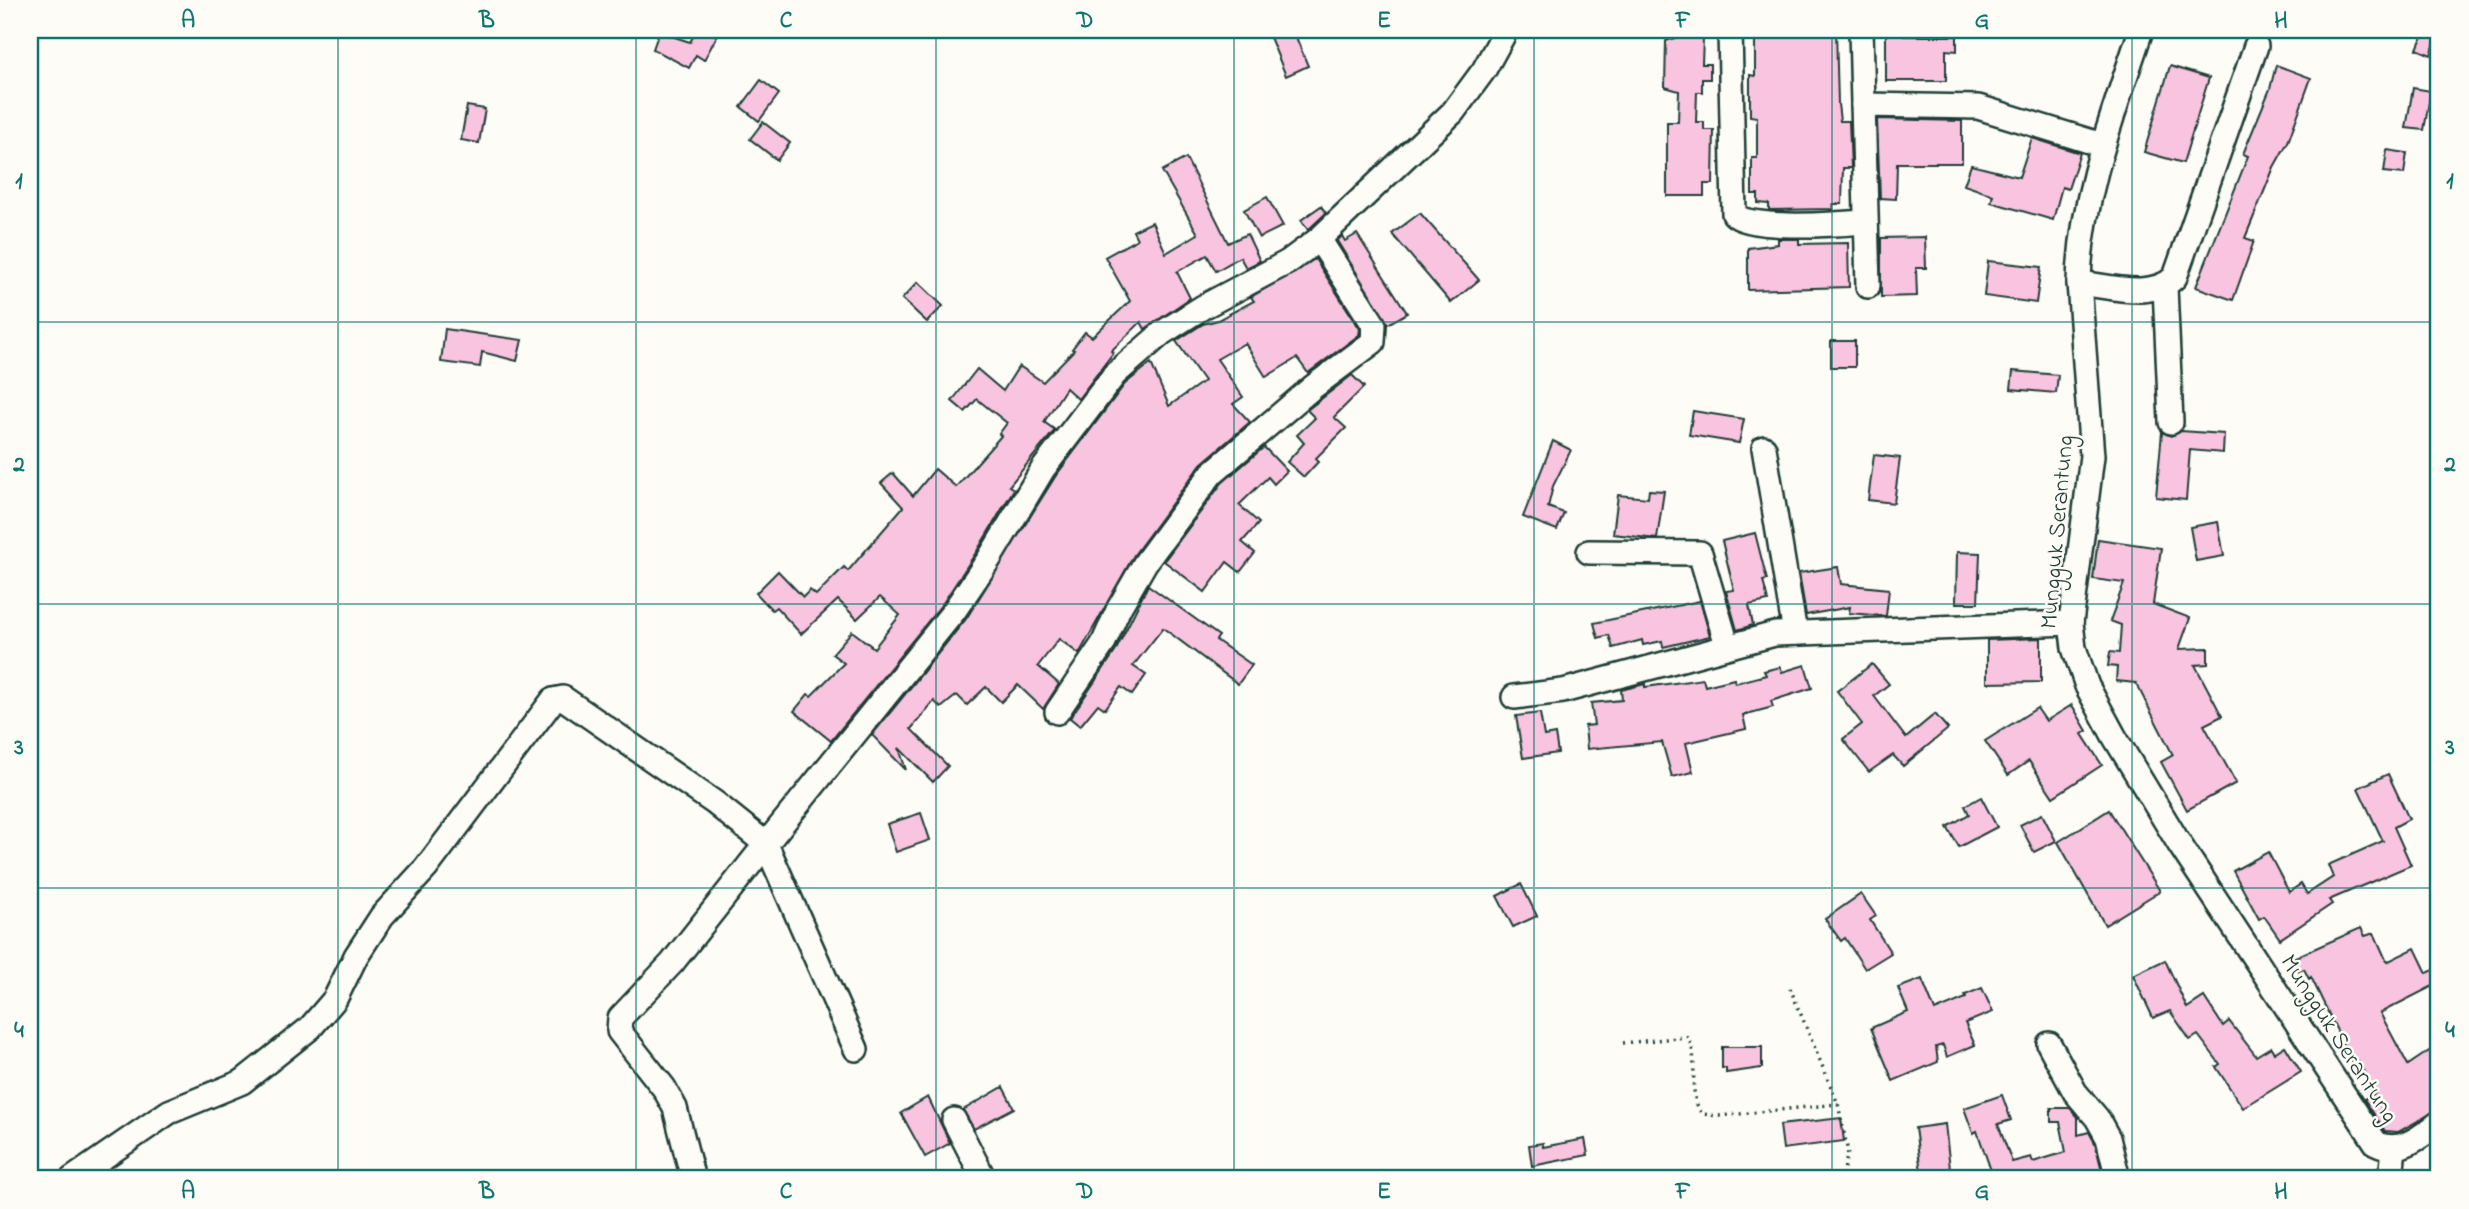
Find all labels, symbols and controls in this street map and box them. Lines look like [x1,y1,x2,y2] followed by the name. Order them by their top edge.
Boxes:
[181,5,195,38] text: A
[478,5,495,38] text: B
[780,5,793,38] text: C
[1076,5,1093,38] text: D
[1377,5,1391,38] text: E
[1675,5,1691,38] text: F
[1975,5,1989,38] text: G
[2274,5,2288,38] text: H
[15,166,23,199] text: 1
[2446,166,2454,199] text: 1
[2033,434,2084,631] street label: Mungguk Serantung
[12,449,25,482] text: 2
[2443,449,2456,482] text: 2
[13,732,24,765] text: 3
[2444,732,2455,765] text: 3
[2270,948,2406,1130] street label: Mungguk Serantung
[14,1015,24,1048] text: 4
[2445,1015,2455,1048] text: 4
[181,1176,195,1209] text: A
[478,1176,495,1209] text: B
[780,1176,793,1209] text: C
[1076,1176,1093,1209] text: D
[1377,1176,1391,1209] text: E
[1675,1176,1691,1209] text: F
[1975,1176,1989,1209] text: G
[2274,1176,2288,1209] text: H

